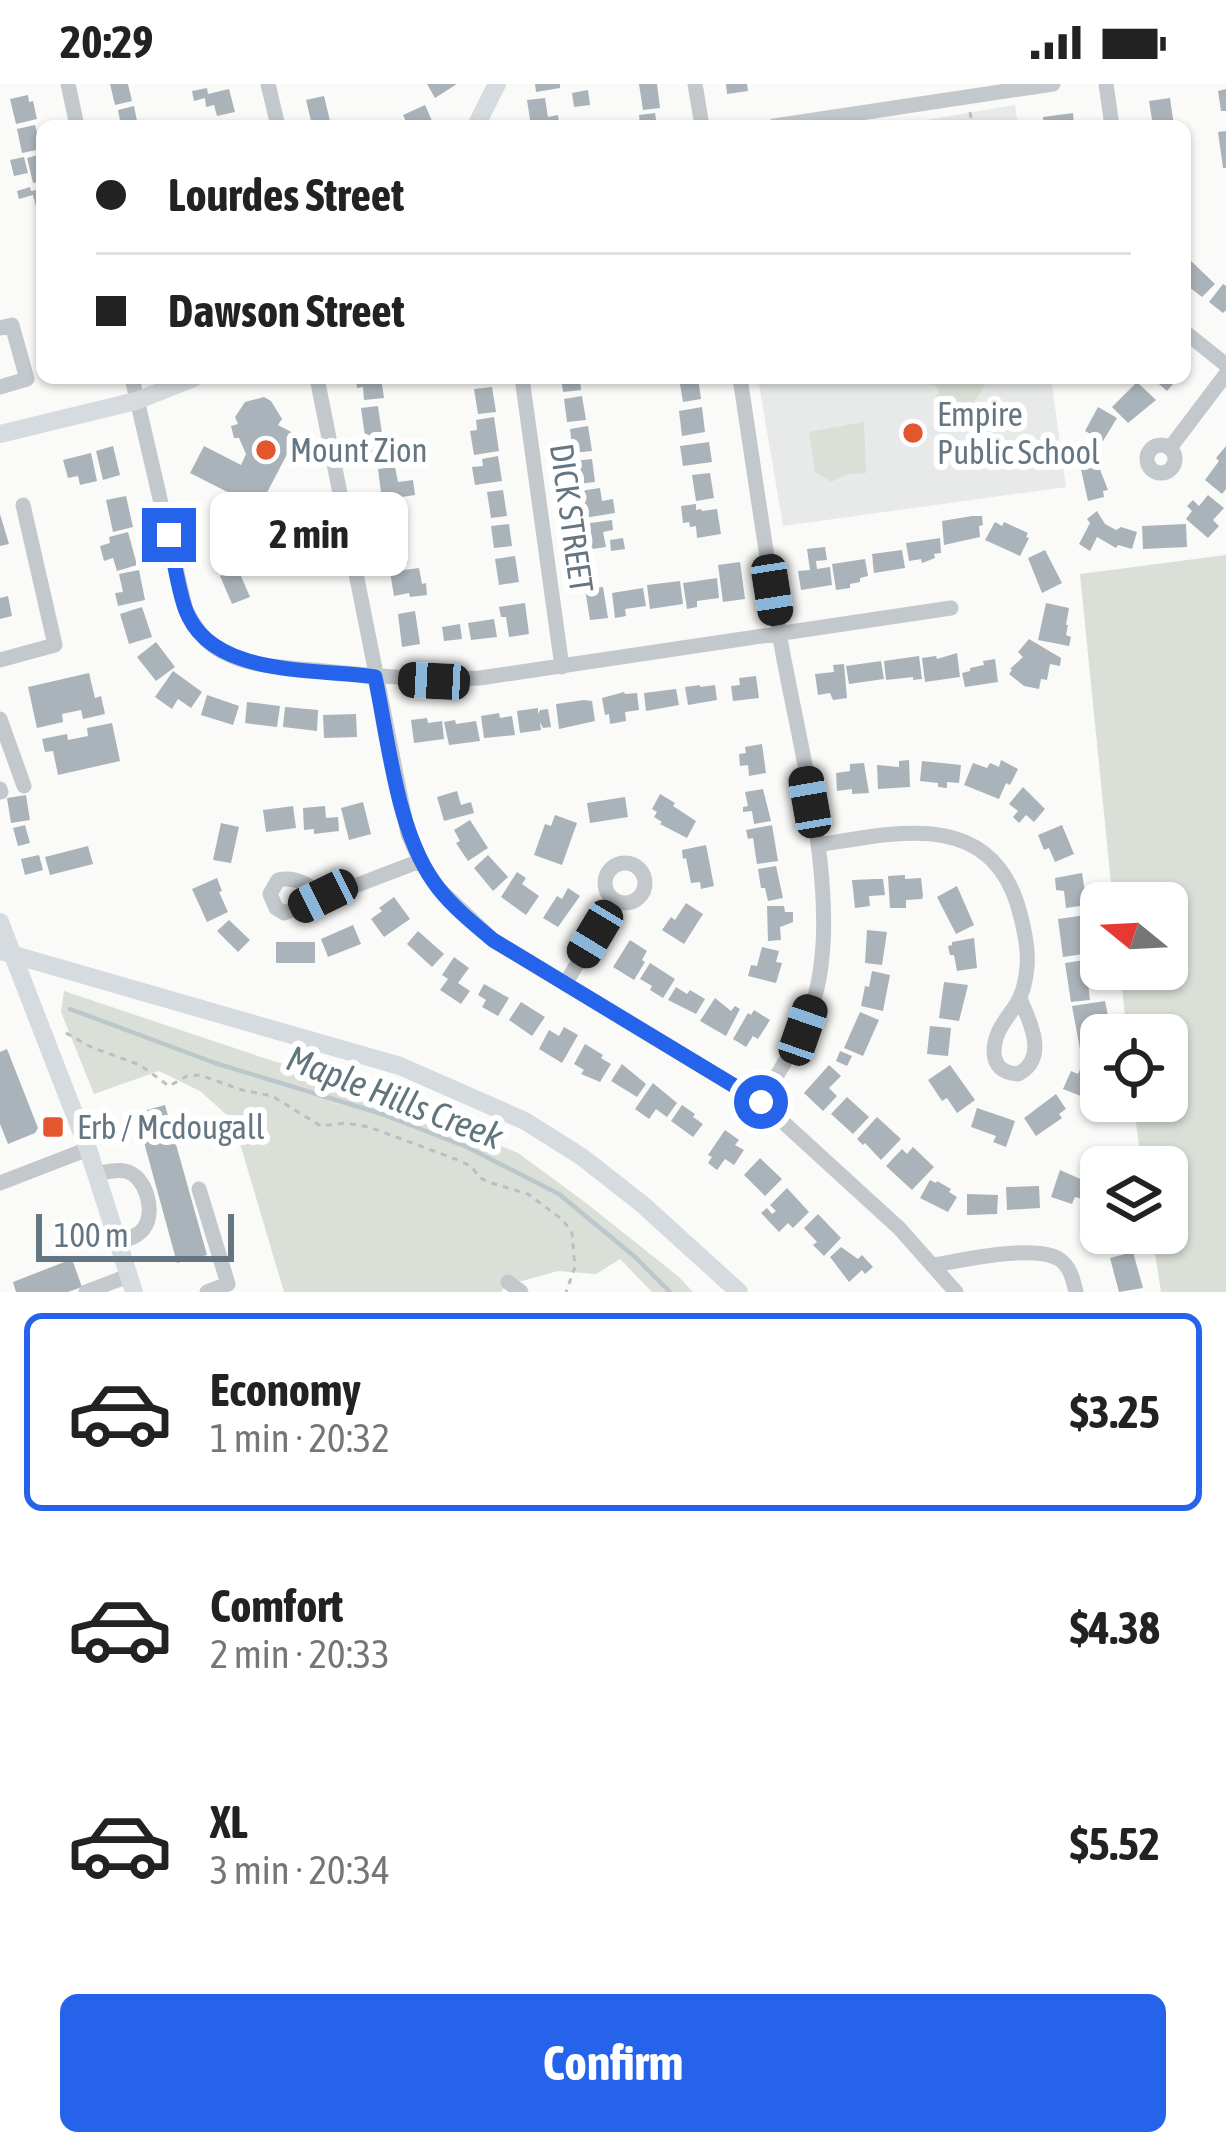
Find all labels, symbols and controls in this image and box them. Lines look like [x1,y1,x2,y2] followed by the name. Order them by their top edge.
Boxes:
[60,16,154,68] text: 20:29
[168,169,404,221] text: Lourdes Street
[168,285,405,337] text: Dawson Street
[937,395,1100,471] place label: Empire Public School
[900,420,926,446] marker: Empire Public School
[290,431,428,469] place label: Mount Zion
[253,437,279,463] marker: Mount Zion
[543,441,601,595] street label: DICK STREET
[211,493,409,577] callout: 2 min
[142,508,196,562] route end
[269,512,349,556] text: 2 min
[749,552,795,628] car
[397,661,471,701] car
[786,763,834,841] car
[283,864,363,928] car
[1080,882,1188,990] north arrow
[1080,882,1188,1254] map controls
[561,894,629,974] car
[774,990,832,1070] car
[1080,1014,1188,1122] button: locate
[281,1037,510,1158] water label: Maple Hills Creek
[734,1075,788,1129] route start
[77,1108,265,1146] place label: Erb / Mcdougall
[40,1114,66,1140] marker: Erb / Mcdougall
[1080,1146,1188,1254] button: layers
[36,1208,234,1261] scale bar
[54,1216,129,1254] text: 100 m
[66,1358,174,1466] icon: car
[210,1364,361,1416] text: Economy
[1070,1386,1160,1438] text: $3.25
[210,1416,390,1460] text: 1 min · 20:32
[66,1574,174,1682] icon: car
[210,1580,343,1632] text: Comfort
[1070,1602,1160,1654] text: $4.38
[210,1632,390,1676] text: 2 min · 20:33
[66,1790,174,1898] icon: car
[210,1796,248,1848] text: XL
[1070,1818,1160,1870] text: $5.52
[210,1848,390,1892] text: 3 min · 20:34
[60,1994,1166,2132] button: Confirm

